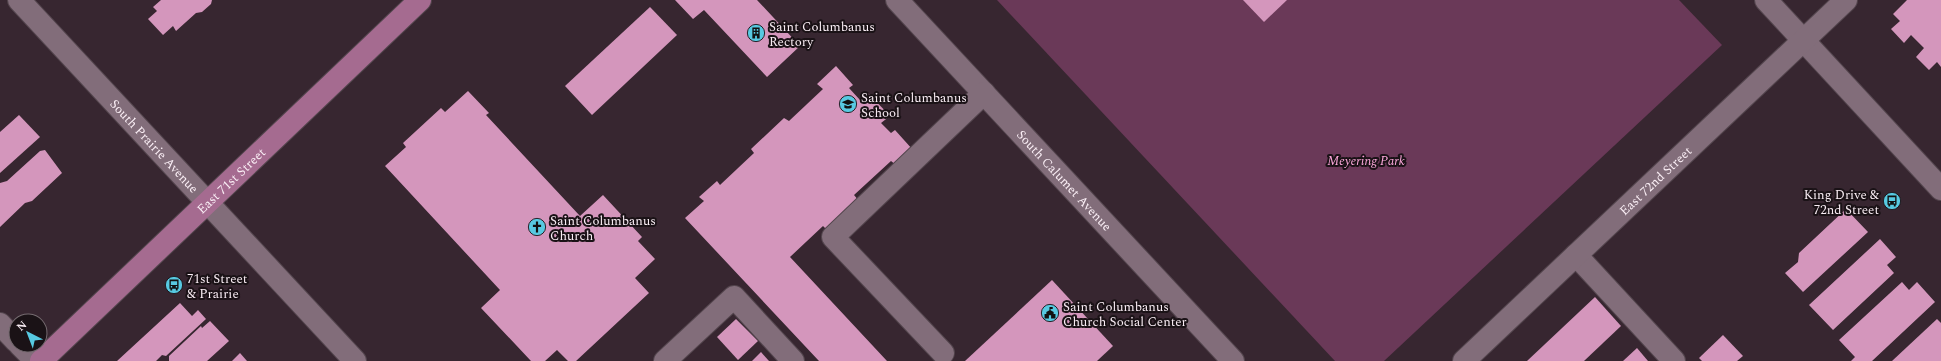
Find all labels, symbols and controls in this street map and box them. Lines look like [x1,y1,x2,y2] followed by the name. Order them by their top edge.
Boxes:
[769,17,875,52] place label: Saint Columbanus Rectory
[746,23,766,43] building icon: Saint Columbanus Rectory
[861,88,967,123] place label: Saint Columbanus School
[838,94,858,114] school or university icon: Saint Columbanus School
[105,95,203,198] street label: South Prairie Avenue
[1012,126,1116,236] street label: South Calumet Avenue
[1615,141,1697,220] street label: East 72nd Street
[192,143,271,219] street label: East 71st Street
[1327,151,1405,171] park label: Meyering Park
[1804,185,1880,220] place label: King Drive & 72nd Street
[1882,191,1902,211] bus stop icon: King Drive & 72nd Street
[550,211,656,246] place label: Saint Columbanus Church
[527,217,547,237] church icon: Saint Columbanus Church
[187,269,248,304] place label: 71st Street & Prairie
[164,275,184,295] bus stop icon: 71st Street & Prairie
[1063,297,1187,332] place label: Saint Columbanus Church Social Center
[1040,303,1060,323] public building icon: Saint Columbanus Church Social Center
[8,313,48,353] north arrow
[13,317,31,335] text: N

